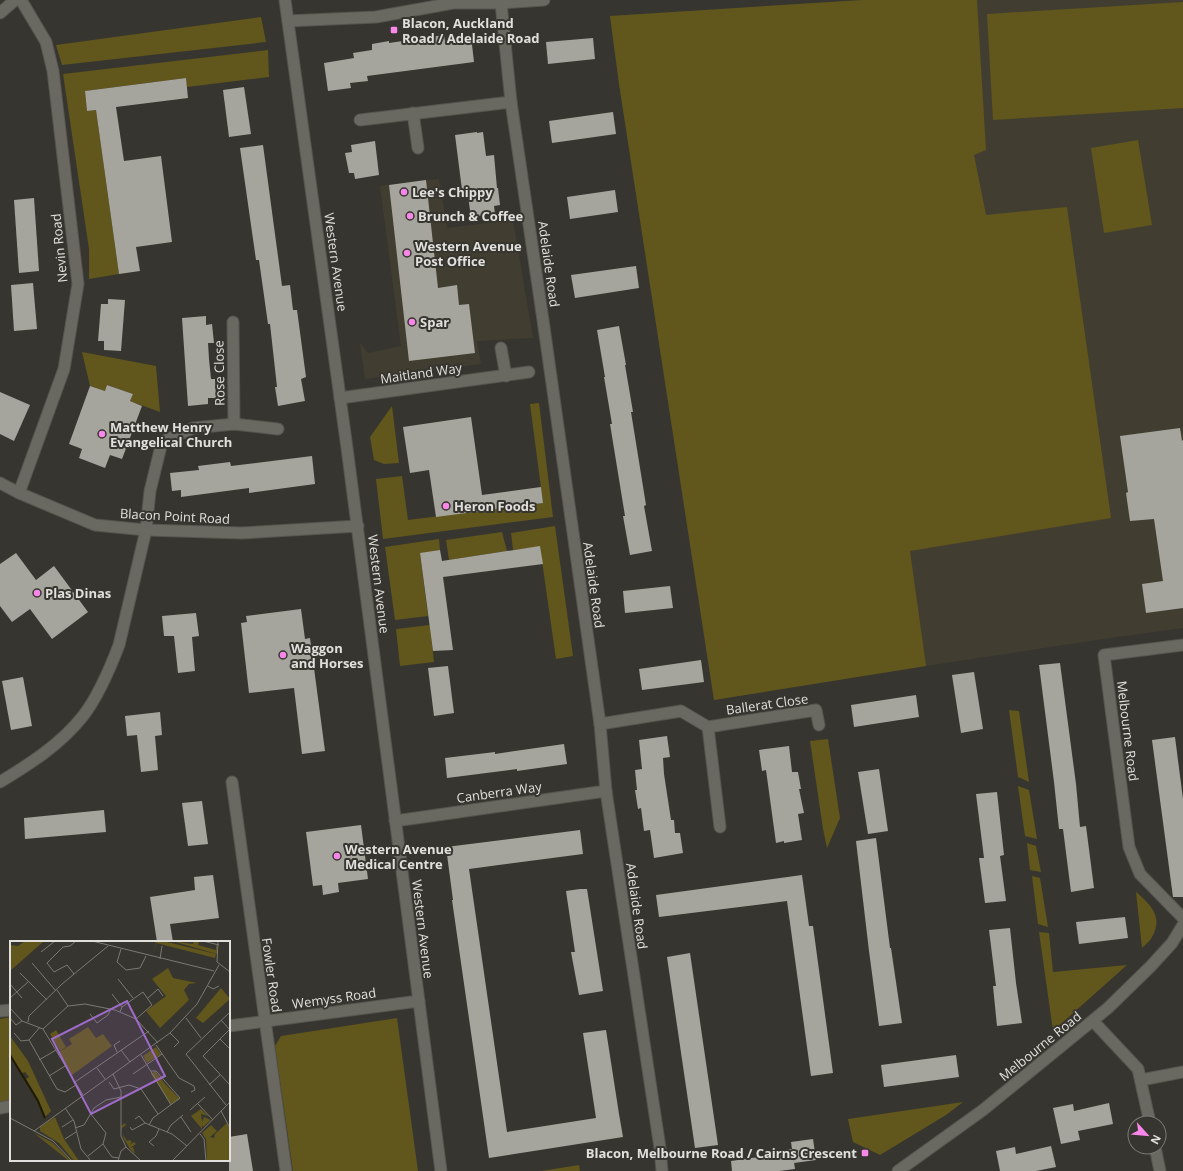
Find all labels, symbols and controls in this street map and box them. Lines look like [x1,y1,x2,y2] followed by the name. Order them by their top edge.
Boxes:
[402,14,540,47] place label: Blacon, Auckland Road / Adelaide Road
[389,25,399,35] marker: Blacon, Auckland Road / Adelaide Road
[412,183,493,201] place label: Lee's Chippy
[399,187,409,197] marker: Lee's Chippy
[418,207,524,225] place label: Brunch & Coffee
[405,211,415,221] marker: Brunch & Coffee
[320,212,352,312] street label: Western Avenue
[46,213,72,283] street label: Nevin Road
[534,220,564,308] street label: Adelaide Road
[415,237,522,270] place label: Western Avenue Post Office
[402,248,412,258] marker: Western Avenue Post Office
[420,313,449,331] place label: Spar
[407,317,417,327] marker: Spar
[209,340,229,406] street label: Rose Close
[379,358,464,388] street label: Maitland Way
[110,418,232,451] place label: Matthew Henry Evangelical Church
[97,429,107,439] marker: Matthew Henry Evangelical Church
[454,497,535,515] place label: Heron Foods
[441,501,451,511] marker: Heron Foods
[119,504,231,528] street label: Blacon Point Road
[364,534,394,634] street label: Western Avenue
[579,541,609,629] street label: Adelaide Road
[45,584,111,602] place label: Plas Dinas
[32,588,42,598] marker: Plas Dinas
[291,639,364,672] place label: Waggon and Horses
[278,650,288,660] marker: Waggon and Horses
[1113,680,1143,782] street label: Melbourne Road
[725,689,809,719] street label: Ballerat Close
[455,777,543,807] street label: Canberra Way
[345,840,452,873] place label: Western Avenue Medical Centre
[332,851,342,861] marker: Western Avenue Medical Centre
[622,862,652,950] street label: Adelaide Road
[408,879,438,979] street label: Western Avenue
[258,937,286,1013] street label: Fowler Road
[10,941,230,1161] inset map
[291,983,377,1013] street label: Wemyss Road
[995,1007,1085,1085] street label: Melbourne Road
[1127,1115,1167,1155] north arrow
[1148,1132,1165,1147] text: N
[586,1144,857,1162] place label: Blacon, Melbourne Road / Cairns Crescent
[860,1148,870,1158] marker: Blacon, Melbourne Road / Cairns Crescent

